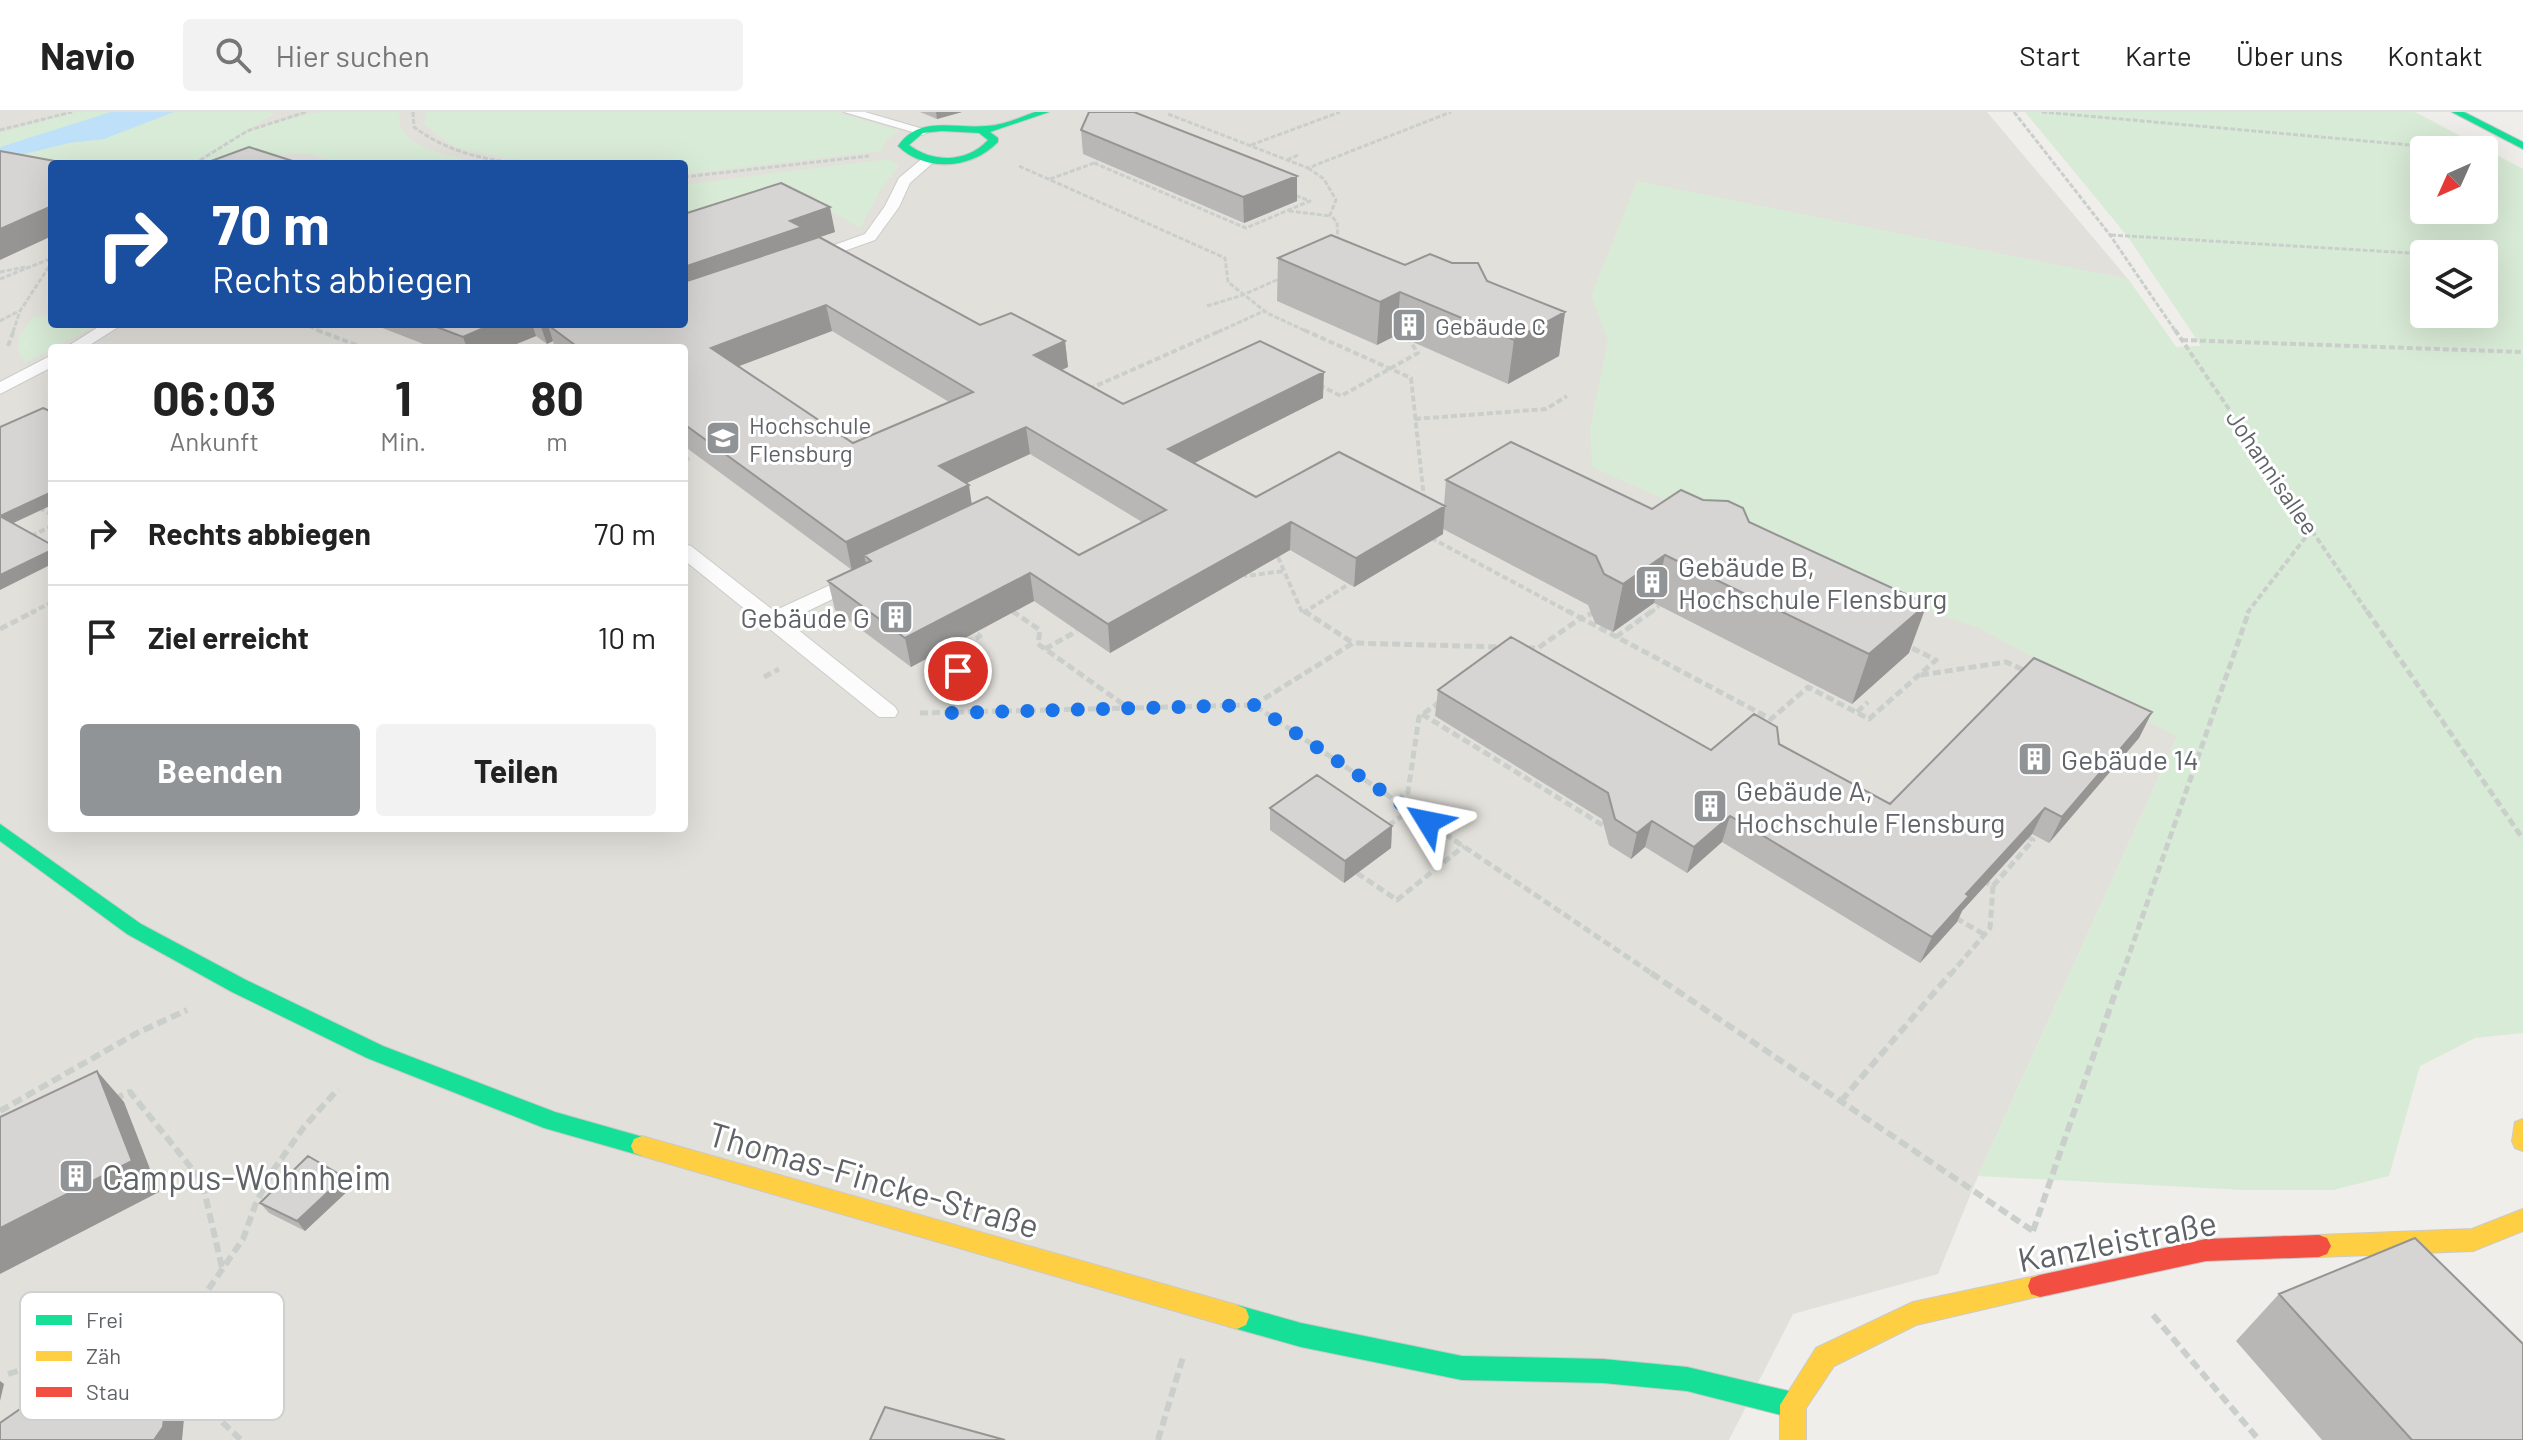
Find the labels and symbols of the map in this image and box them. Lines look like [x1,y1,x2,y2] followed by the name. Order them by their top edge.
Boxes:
[2410,136,2498,224] north arrow
[1390,306,1428,344] building icon: Gebäude C
[1435,311,1546,340] place label: Gebäude C
[2221,404,2325,540] street label: Johannisallee
[749,410,871,467] place label: Hochschule Flensburg
[704,419,742,457] school or university icon: Hochschule Flensburg
[1678,549,1947,615] place label: Gebäude B, Hochschule Flensburg
[1633,563,1671,601] building icon: Gebäude B, Hochschule Flensburg
[877,598,915,636] building icon: Gebäude G
[740,600,870,634] place label: Gebäude G
[924,637,992,705] pin
[2016,740,2054,778] building icon: Gebäude 14
[2061,742,2199,776] place label: Gebäude 14
[1736,773,2005,839] place label: Gebäude A, Hochschule Flensburg
[1386,780,1470,864] position arrow
[1691,787,1729,825] building icon: Gebäude A, Hochschule Flensburg
[704,1112,1044,1246] street label: Thomas-Fincke-Straße
[102,1156,391,1197] place label: Campus-Wohnheim
[57,1157,95,1195] building icon: Campus-Wohnheim
[2014,1201,2220,1279] street label: Kanzleistraße
[20,1292,284,1420] legend
[86,1306,123,1332] text: Frei
[86,1342,121,1368] text: Zäh
[86,1378,130,1404] text: Stau

